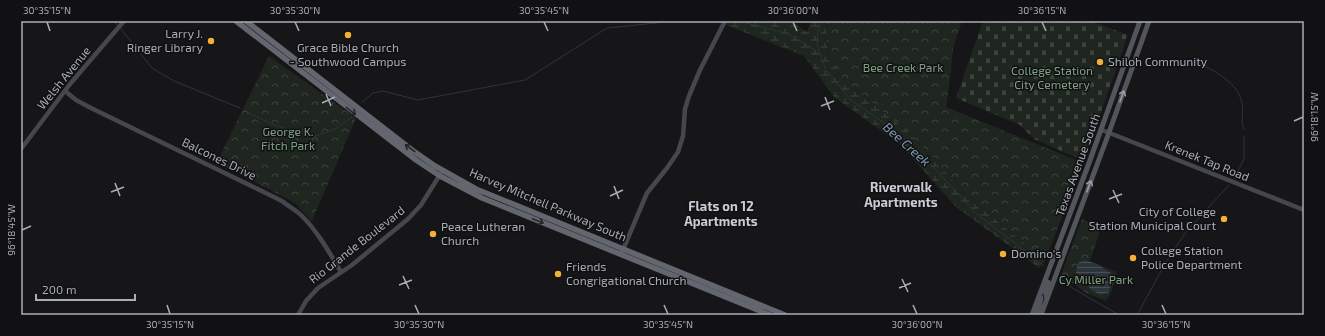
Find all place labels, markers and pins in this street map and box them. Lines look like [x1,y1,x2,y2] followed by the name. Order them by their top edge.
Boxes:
[127,26,204,54] place label: Larry J. Ringer Library
[343,30,353,40] marker: Grace Bible Church - Southwood Campus
[206,36,216,46] marker: Larry J. Ringer Library
[290,40,406,68] place label: Grace Bible Church - Southwood Campus
[1108,54,1208,68] place label: Shiloh Community
[1095,57,1105,67] marker: Shiloh Community
[1089,204,1216,232] place label: City of College Station Municipal Court
[1219,214,1229,224] marker: City of College Station Municipal Court
[441,219,525,247] place label: Peace Lutheran Church
[428,229,438,239] marker: Peace Lutheran Church
[1141,243,1243,271] place label: College Station Police Department
[1011,246,1061,260] place label: Domino's
[998,249,1008,259] marker: Domino's
[1128,253,1138,263] marker: College Station Police Department
[566,259,686,287] place label: Friends Congrigational Church
[553,269,563,279] marker: Friends Congrigational Church

